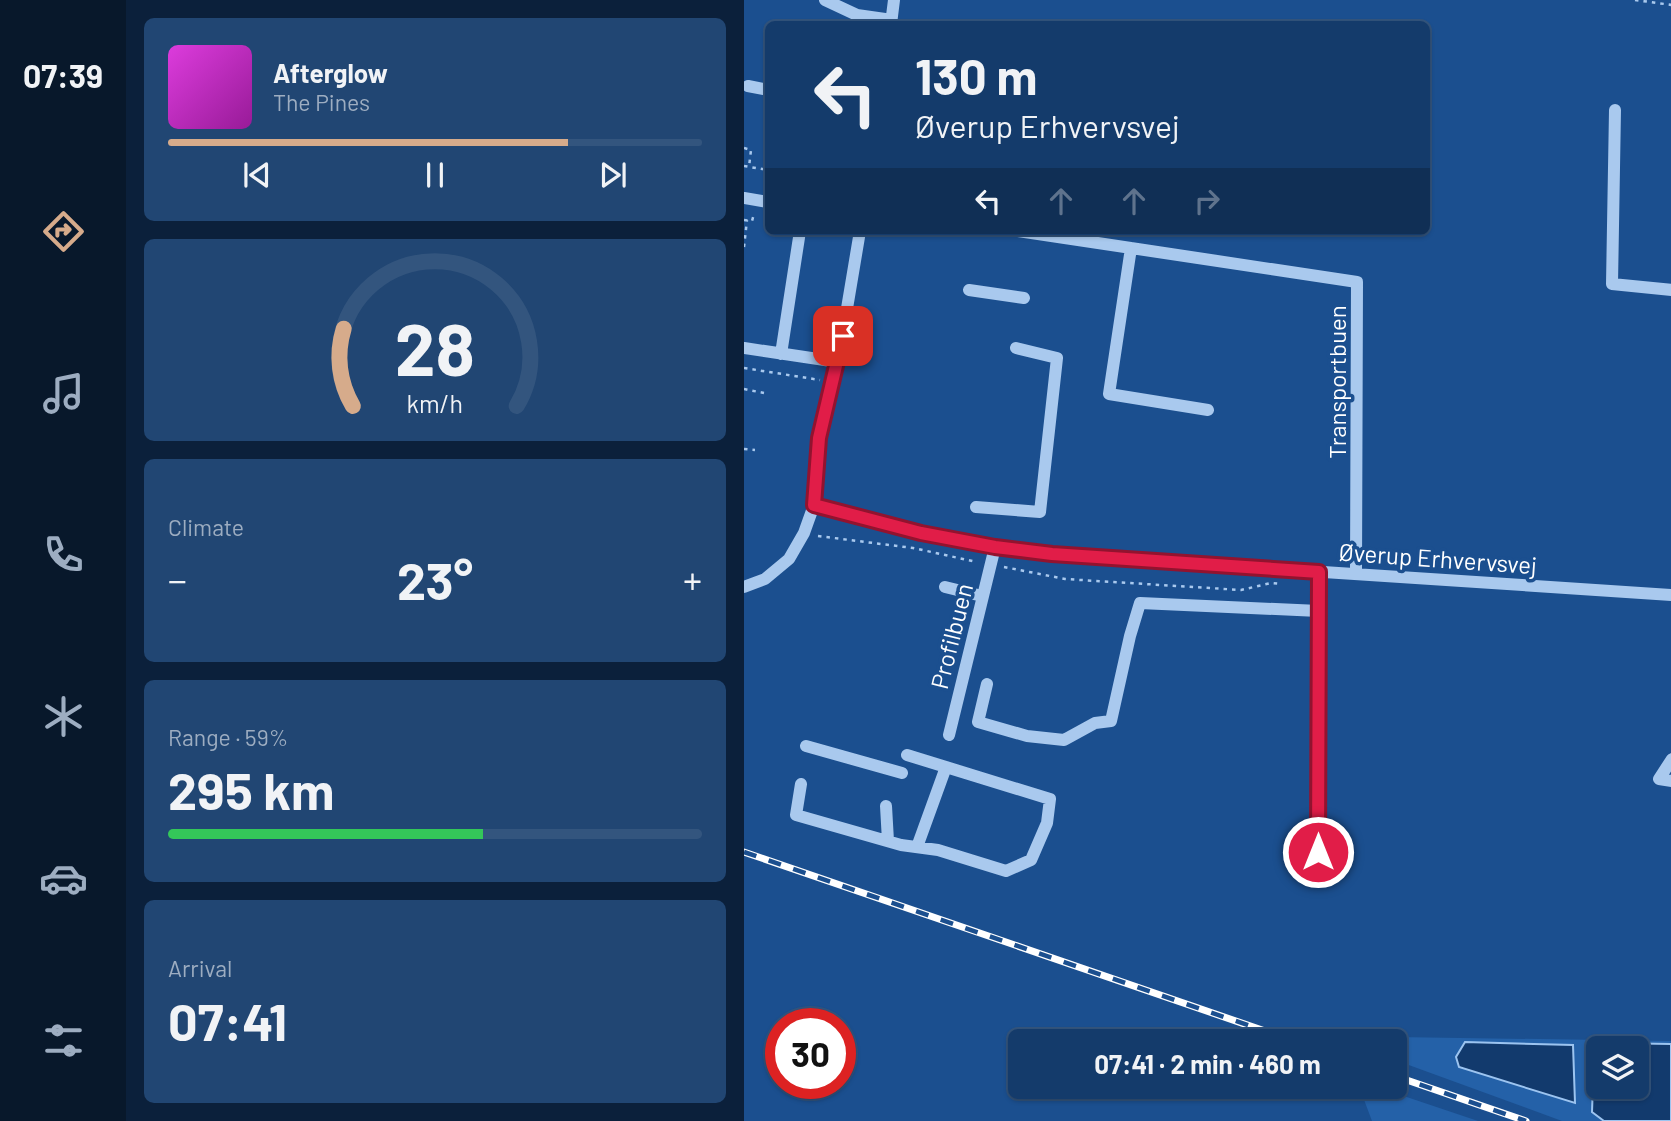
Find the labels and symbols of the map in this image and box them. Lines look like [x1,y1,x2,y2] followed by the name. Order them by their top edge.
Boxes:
[1322,305,1351,459] street label: Transportbuen
[813,306,873,366] pin
[1338,537,1538,579] street label: Øverup Erhvervsvej
[924,580,978,692] street label: Profilbuen
[1281,815,1355,889] position arrow
[765,1008,856,1099] speed limit sign: 30

